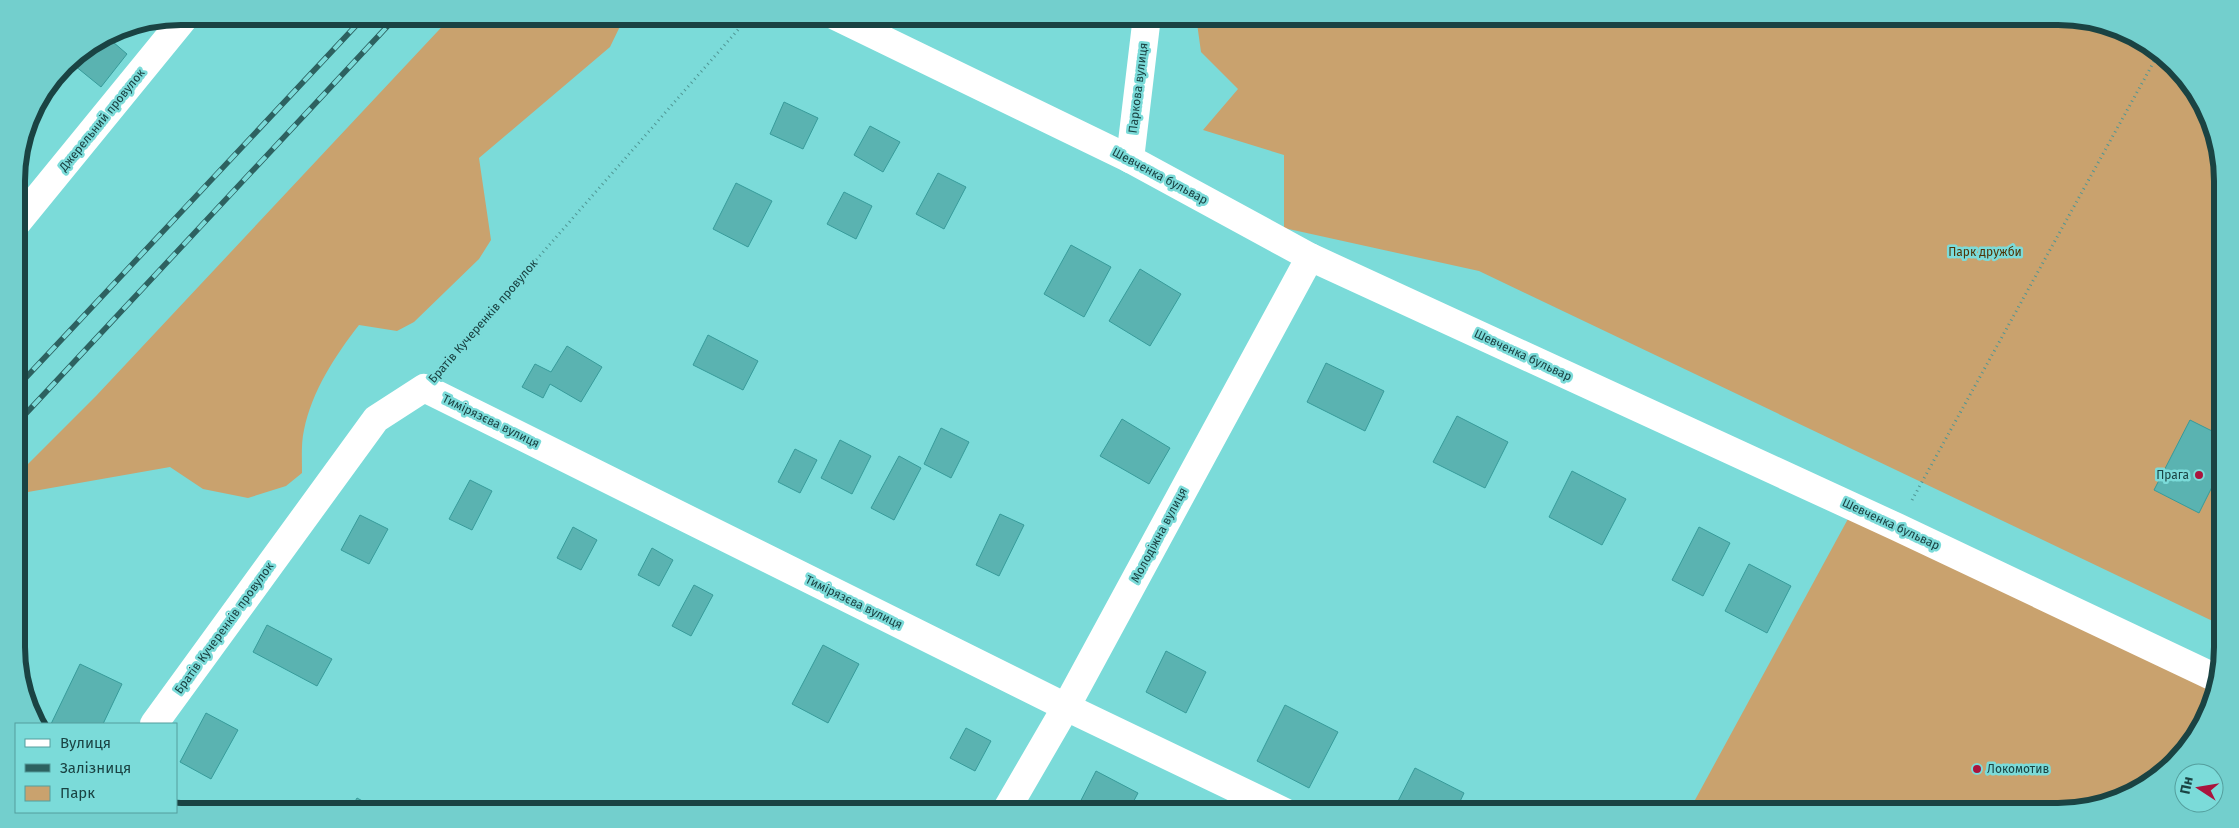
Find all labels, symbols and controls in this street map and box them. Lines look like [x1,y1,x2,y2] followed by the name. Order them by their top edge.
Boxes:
[1125,42,1151,134] street label: Паркова вулиця
[56,65,148,175] street label: Джерельний провулок
[1110,145,1210,207] street label: Шевченка бульвар
[1948,245,2022,259] park label: Парк дружби
[426,256,541,386] street label: Братів Кучеренків провулок
[1472,326,1574,384] street label: Шевченка бульвар
[440,391,542,451] street label: Тимірязєва вулиця
[2156,468,2189,482] place label: Прага
[2193,469,2205,481] marker: Прага
[1128,485,1190,585] street label: Молодіжна вулиця
[1840,495,1942,553] street label: Шевченка бульвар
[172,559,277,696] street label: Братів Кучеренків провулок
[803,572,905,632] street label: Тимірязєва вулиця
[15,723,178,813] legend
[60,734,111,752] text: Вулиця
[60,759,131,777] text: Залізниця
[1987,762,2049,776] place label: Локомотив
[1971,763,1983,775] marker: Локомотив
[2174,763,2224,813] north arrow
[2177,775,2197,796] text: Пн
[60,784,95,802] text: Парк

